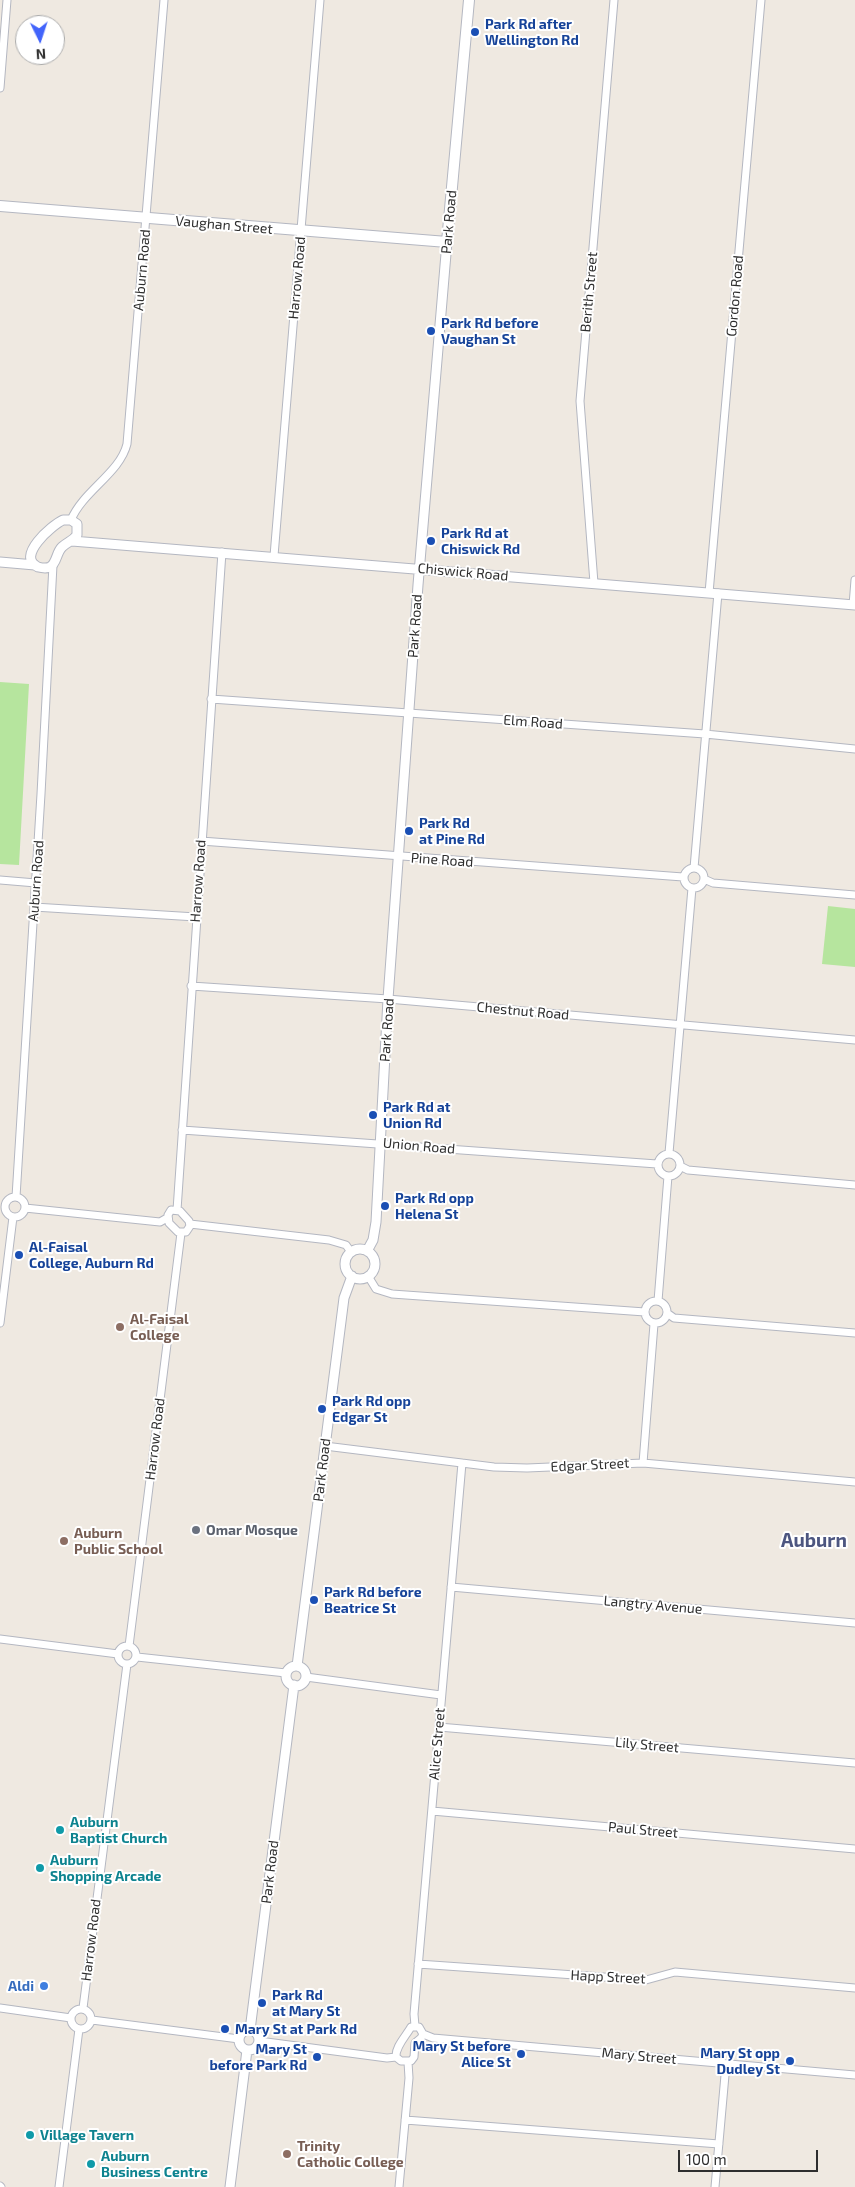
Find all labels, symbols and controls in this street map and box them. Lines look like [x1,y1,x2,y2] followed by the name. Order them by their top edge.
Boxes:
[15,15,65,65] north arrow
[485,16,579,48] place label: Park Rd after Wellington Rd
[469,26,481,38] marker: Park Rd after Wellington Rd
[35,46,47,63] text: N
[438,189,460,255] street label: Park Road
[175,212,273,238] street label: Vaughan Street
[130,229,154,311] street label: Auburn Road
[285,236,309,320] street label: Harrow Road
[577,251,601,333] street label: Berith Street
[723,255,747,337] street label: Gordon Road
[441,315,539,348] place label: Park Rd before Vaughan St
[425,325,437,337] marker: Park Rd before Vaughan St
[441,525,520,558] place label: Park Rd at Chiswick Rd
[425,535,437,547] marker: Park Rd at Chiswick Rd
[417,560,509,584] street label: Chiswick Road
[404,593,426,659] street label: Park Road
[503,712,563,732] street label: Elm Road
[419,815,485,848] place label: Park Rd at Pine Rd
[403,825,415,837] marker: Park Rd at Pine Rd
[187,839,209,923] street label: Harrow Road
[25,840,47,922] street label: Auburn Road
[410,849,474,871] street label: Pine Road
[376,997,398,1063] street label: Park Road
[476,999,570,1023] street label: Chestnut Road
[383,1099,451,1132] place label: Park Rd at Union Rd
[367,1109,379,1121] marker: Park Rd at Union Rd
[382,1134,456,1158] street label: Union Road
[395,1190,474,1222] place label: Park Rd opp Helena St
[379,1200,391,1212] marker: Park Rd opp Helena St
[29,1239,154,1272] place label: Al-Faisal College, Auburn Rd
[13,1249,25,1261] marker: Al-Faisal College, Auburn Rd
[130,1311,189,1344] place label: Al-Faisal College
[114,1321,126,1333] marker: Al-Faisal College
[332,1393,411,1425] place label: Park Rd opp Edgar St
[142,1397,168,1481] street label: Harrow Road
[316,1403,328,1415] marker: Park Rd opp Edgar St
[310,1437,334,1503] street label: Park Road
[550,1455,630,1475] street label: Edgar Street
[206,1522,298,1538] place label: Omar Mosque
[190,1524,202,1536] marker: Omar Mosque
[74,1525,163,1558] place label: Auburn Public School
[781,1530,847,1552] district label: Auburn
[58,1535,70,1547] marker: Auburn Public School
[324,1584,422,1616] place label: Park Rd before Beatrice St
[603,1592,703,1618] street label: Langtry Avenue
[308,1594,320,1606] marker: Park Rd before Beatrice St
[425,1707,449,1781] street label: Alice Street
[614,1734,680,1756] street label: Lily Street
[70,1814,167,1846] place label: Auburn Baptist Church
[607,1819,679,1841] street label: Paul Street
[54,1824,66,1836] marker: Auburn Baptist Church
[258,1839,282,1905] street label: Park Road
[50,1852,161,1884] place label: Auburn Shopping Arcade
[34,1862,46,1874] marker: Auburn Shopping Arcade
[78,1898,104,1982] street label: Harrow Road
[570,1967,646,1987] street label: Happ Street
[8,1978,34,1994] place label: Aldi
[38,1980,50,1992] marker: Aldi
[272,1987,340,2020] place label: Park Rd at Mary St
[256,1997,268,2009] marker: Park Rd at Mary St
[235,2021,357,2037] place label: Mary St at Park Rd
[219,2023,231,2035] marker: Mary St at Park Rd
[413,2038,511,2070] place label: Mary St before Alice St
[209,2041,307,2074] place label: Mary St before Park Rd
[601,2044,677,2068] street label: Mary Street
[700,2045,780,2078] place label: Mary St opp Dudley St
[515,2048,527,2060] marker: Mary St before Alice St
[311,2051,323,2063] marker: Mary St before Park Rd
[784,2055,796,2067] marker: Mary St opp Dudley St
[40,2127,134,2143] place label: Village Tavern
[24,2129,36,2141] marker: Village Tavern
[297,2138,404,2170] place label: Trinity Catholic College
[680,2140,820,2172] scale bar
[101,2148,208,2180] place label: Auburn Business Centre
[281,2148,293,2160] marker: Trinity Catholic College
[686,2150,727,2168] text: 100 m
[85,2158,97,2170] marker: Auburn Business Centre

